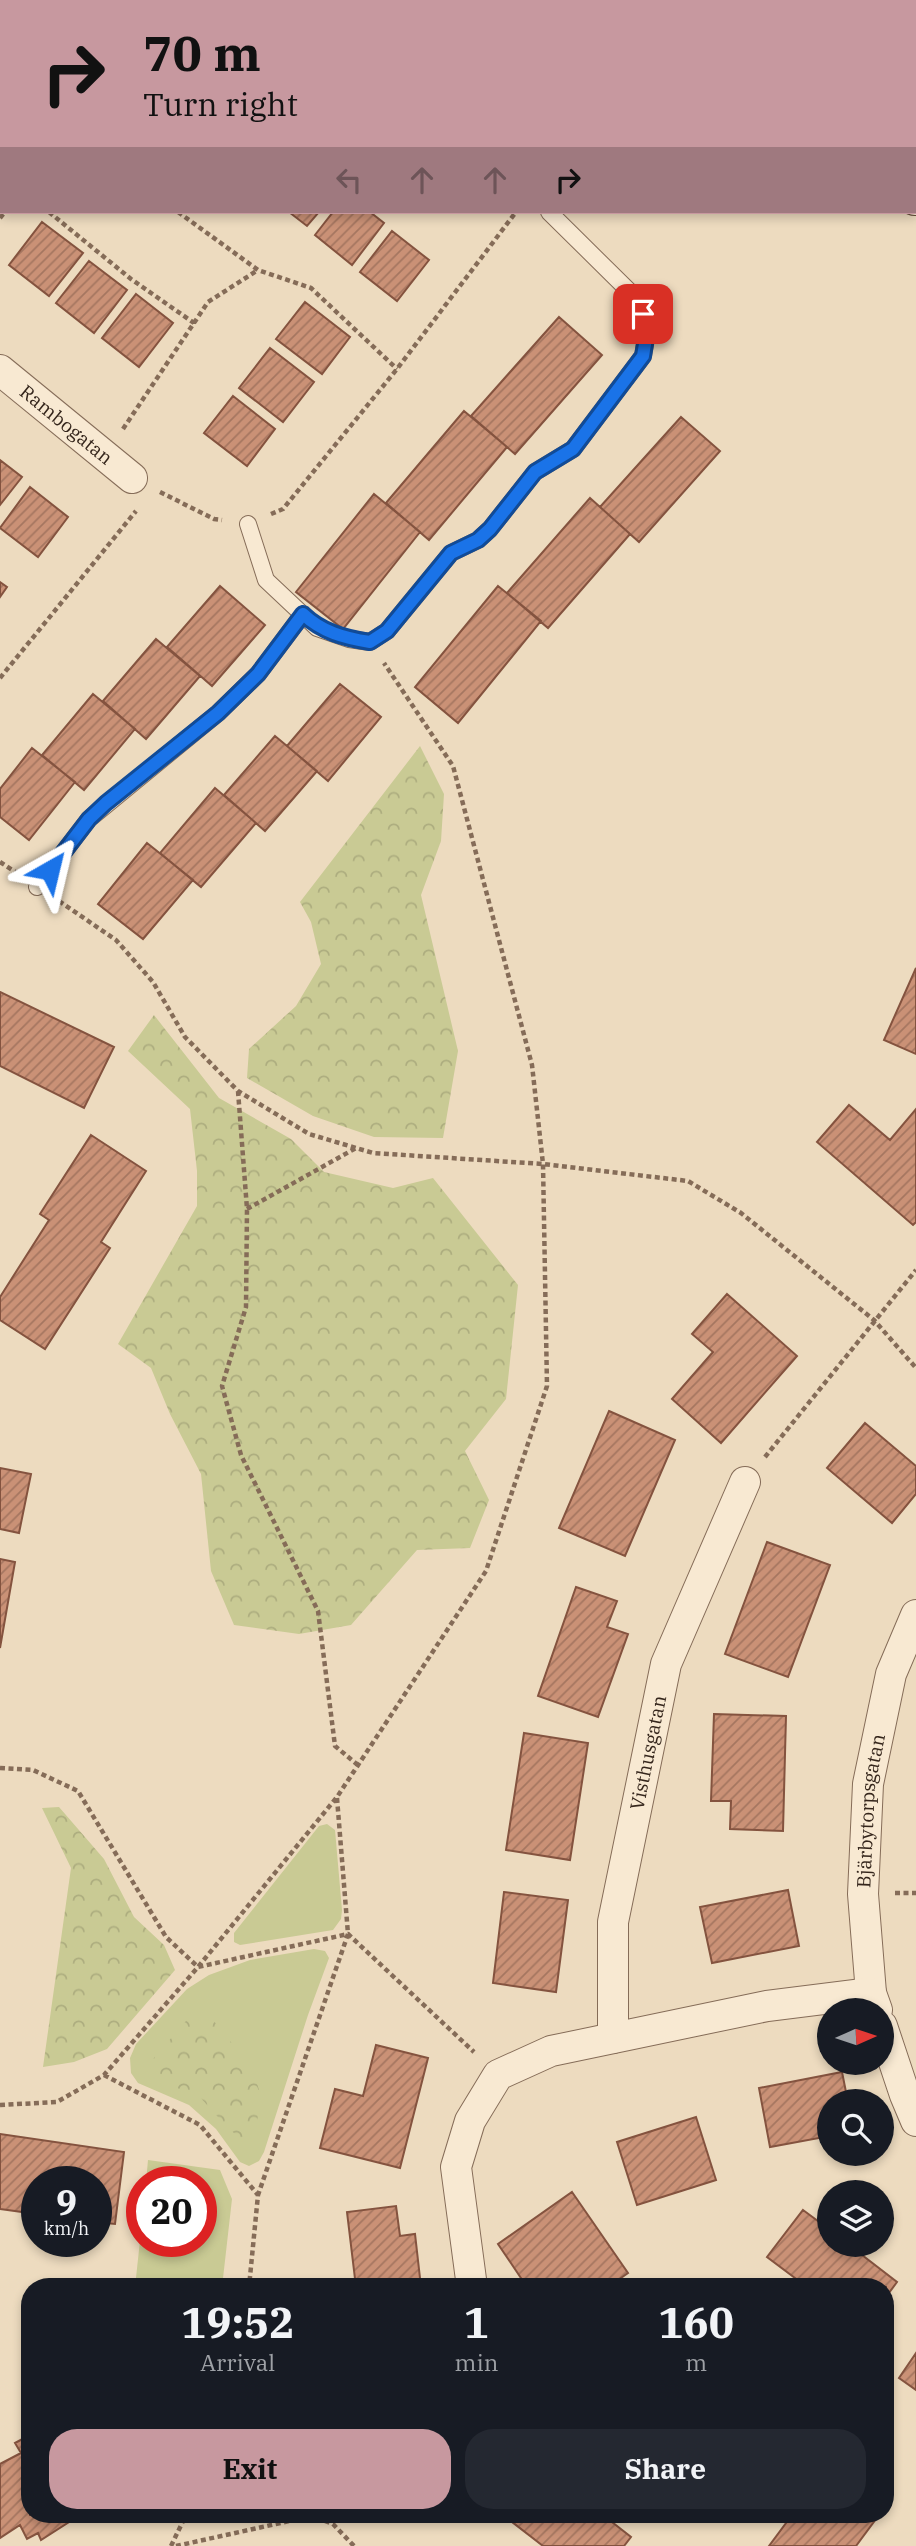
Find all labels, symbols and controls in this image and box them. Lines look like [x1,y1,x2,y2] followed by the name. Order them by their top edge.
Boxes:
[143,21,261,84] text: 70 m
[28,28,119,119] icon: right
[143,83,298,125] text: Turn right
[330,161,368,199] icon: left
[403,161,441,199] icon: ahead
[476,161,514,199] icon: ahead
[549,161,587,199] icon: right
[613,284,673,344] pin
[624,295,662,333] icon: arrive
[15,379,118,470] street label: Rambogatan
[13,833,87,907] position arrow
[624,1693,671,1812] street label: Visthusgatan
[851,1732,890,1888] street label: Bjärbytorpsgatan
[817,1998,894,2076] north arrow
[817,1998,894,2257] map controls
[817,2089,894,2166] button: search
[126,2166,217,2257] speed limit sign: 20
[56,2179,77,2225] text: 9
[817,2180,894,2257] button: layers
[44,2217,89,2240] text: km/h
[181,2295,295,2350] text: 19:52
[464,2295,489,2350] text: 1
[658,2295,734,2350] text: 160
[200,2347,275,2377] text: Arrival
[455,2347,498,2377] text: min
[685,2347,707,2377] text: m
[49,2429,451,2509] button: Exit
[465,2429,866,2509] button: Share

